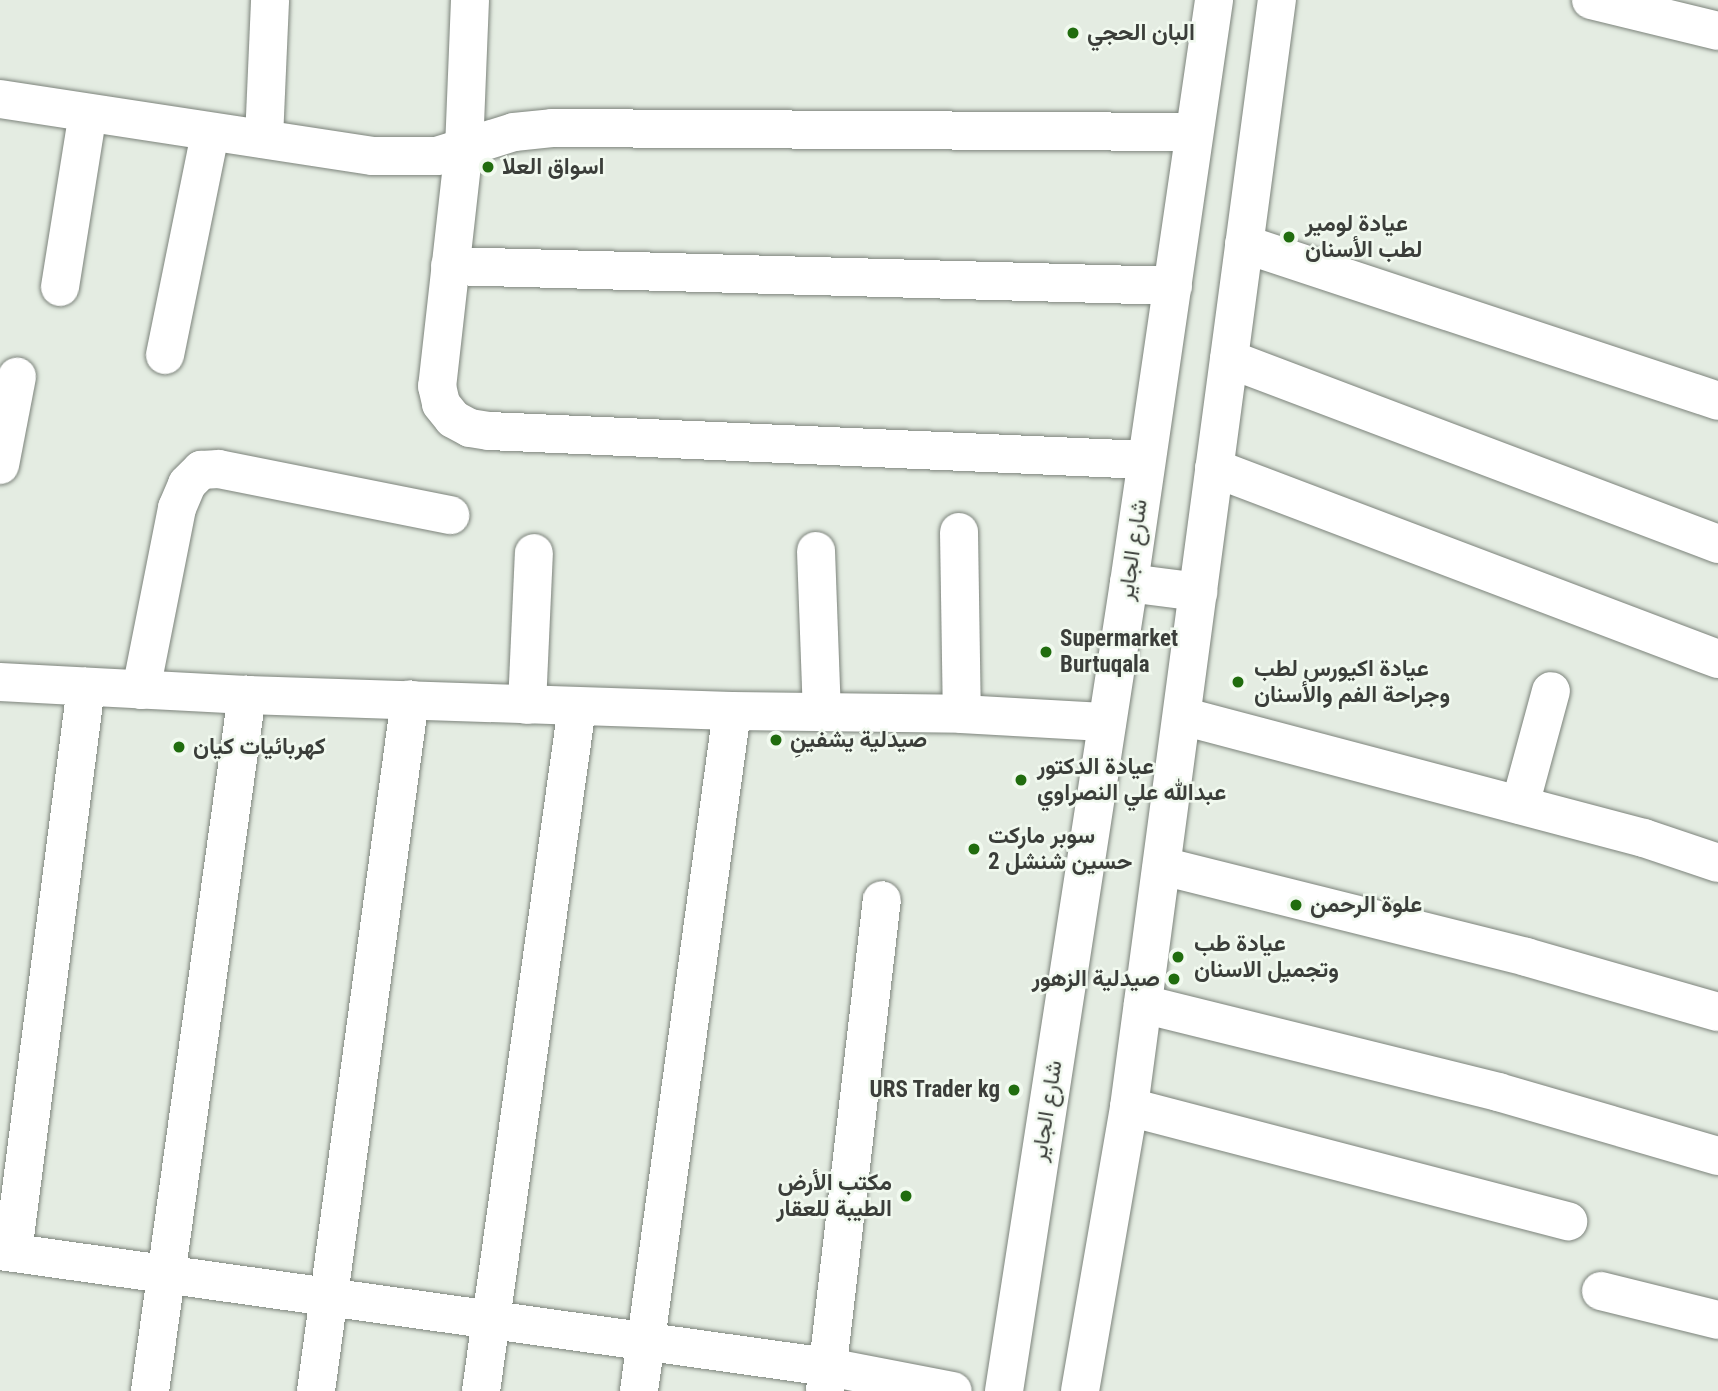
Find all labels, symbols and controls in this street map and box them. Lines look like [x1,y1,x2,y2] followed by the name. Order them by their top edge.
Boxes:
[1087,19,1195,47] place label: البان الحجي
[1065,25,1081,41] marker: البان الحجي
[502,153,604,181] place label: اسواق العلا
[480,159,496,175] marker: اسواق العلا
[1305,210,1422,264] place label: عيادة لومير لطب الأسنان
[1279,227,1299,247] marker: عيادة لومير لطب الأسنان
[1112,498,1154,602] street label: شارع الجاير
[1060,625,1178,679] place label: Supermarket Burtuqala
[1038,644,1054,660] marker: Supermarket Burtuqala
[1254,655,1450,709] place label: عيادة اكيورس لطب وجراحة الفم والأسنان
[1228,672,1248,692] marker: عيادة اكيورس لطب وجراحة الفم والأسنان
[790,726,927,754] place label: صيدلية يشفينِ
[768,732,784,748] marker: صيدلية يشفينِ
[193,733,326,761] place label: كهربائيات كيان
[171,739,187,755] marker: كهربائيات كيان
[1037,753,1226,807] place label: عيادة الدكتور عبدالله علي النصراوي
[1011,770,1031,790] marker: عيادة الدكتور عبدالله علي النصراوي
[988,822,1132,876] place label: سوبر ماركت حسين شنشل 2
[966,841,982,857] marker: سوبر ماركت حسين شنشل 2
[1310,891,1422,919] place label: علوة الرحمن
[1288,897,1304,913] marker: علوة الرحمن
[1194,930,1339,984] place label: عيادة طب وتجميل الاسنان
[1168,947,1188,967] marker: عيادة طب وتجميل الاسنان
[1032,965,1160,993] place label: صيدلية الزهور
[1166,971,1182,987] marker: صيدلية الزهور
[1025,1058,1069,1164] street label: شارع الجاير
[869,1076,1000,1104] place label: URS Trader kg
[1006,1082,1022,1098] marker: URS Trader kg
[776,1169,892,1223] place label: مكتب الأرض الطيبة للعقار
[898,1188,914,1204] marker: مكتب الأرض الطيبة للعقار

